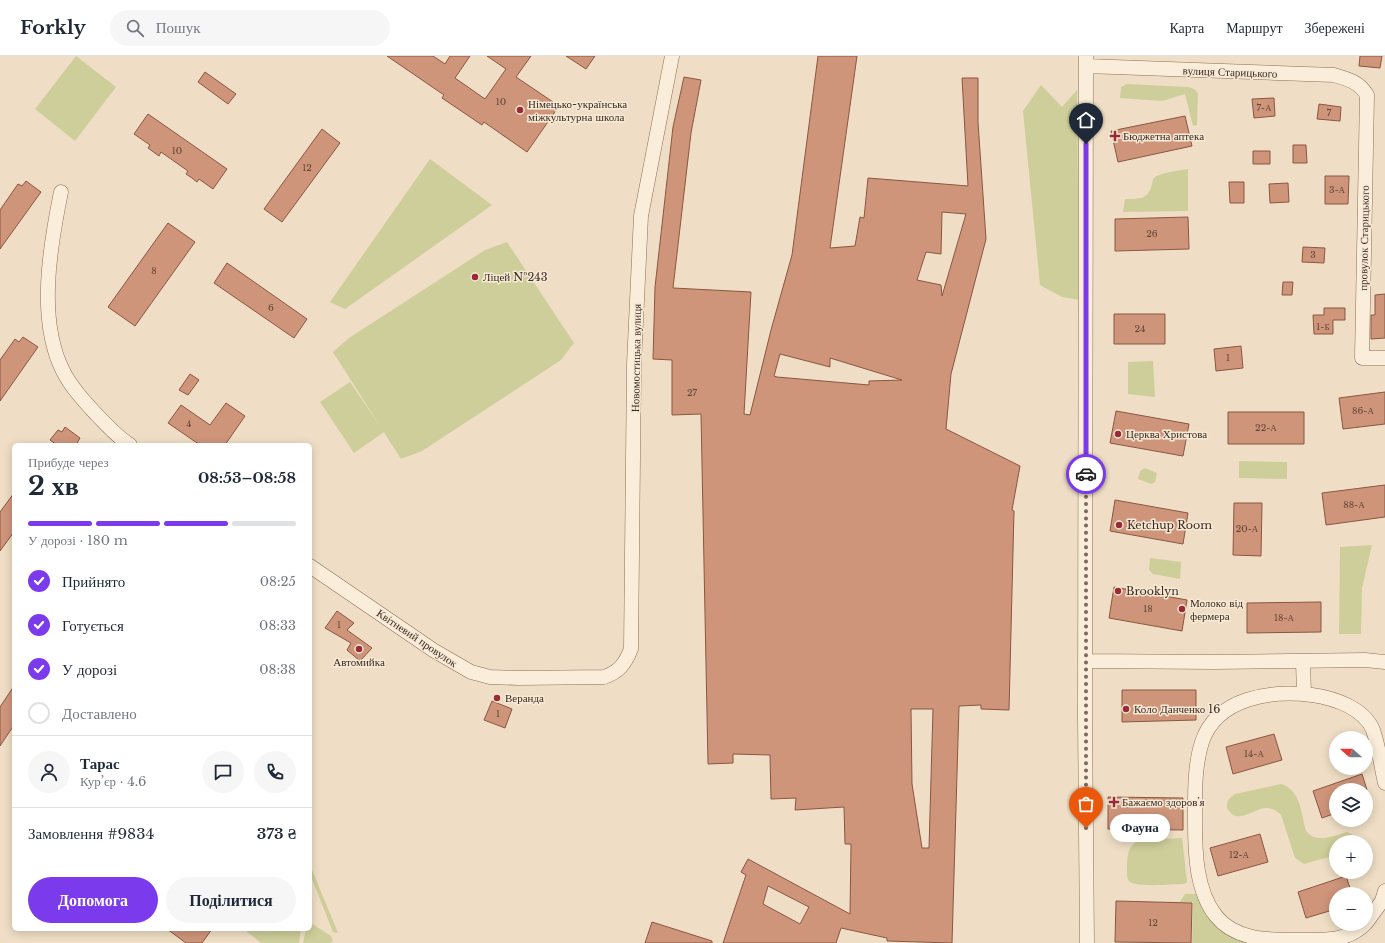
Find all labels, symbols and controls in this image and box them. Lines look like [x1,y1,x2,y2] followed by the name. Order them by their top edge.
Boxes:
[110,10,390,46] search box
[20,16,86,39] text: Forkly
[124,17,146,39] icon: search
[156,18,200,37] text: Пошук
[1169,19,1204,37] text: Карта
[1226,19,1283,37] text: Маршрут
[1305,19,1365,37] text: Збережені
[1182,63,1278,81] street label: вулиця Старицького
[496,96,506,107] house number: 10
[528,97,627,124] place label: Німецько-українська міжкультурна школа
[1256,102,1272,113] house number: 7-А
[1069,103,1103,144] pin
[515,105,525,115] marker: Німецько-українська міжкультурна школа
[1327,107,1332,118] house number: 7
[1075,109,1097,131] icon: home
[1123,129,1204,143] place label: Бюджетна аптека
[1110,131,1120,141] marker: Бюджетна аптека
[172,145,182,156] house number: 10
[302,162,312,173] house number: 12
[1329,184,1346,195] house number: 3-А
[1356,185,1372,291] street label: провулок Старицького
[1146,228,1158,239] house number: 26
[1310,249,1316,260] house number: 3
[151,265,157,276] house number: 8
[483,270,548,284] place label: Ліцей №243
[470,272,480,282] marker: Ліцей №243
[268,302,274,313] house number: 6
[628,304,644,412] street label: Новомостицька вулиця
[1316,321,1330,332] house number: 1-Б
[1135,323,1145,334] house number: 24
[1226,352,1230,363] house number: 1
[687,387,698,398] house number: 27
[1352,405,1374,416] house number: 86-А
[186,418,192,429] house number: 4
[1255,422,1277,433] house number: 22-А
[1126,427,1207,441] place label: Церква Христова
[1113,429,1123,439] marker: Церква Христова
[28,454,109,471] text: Прибуде через
[1066,454,1106,494] courier
[1075,463,1097,485] icon: car
[198,468,296,487] text: 08:53–08:58
[28,470,79,502] text: 2 хв
[1343,499,1365,510] house number: 88-А
[1127,518,1212,532] place label: Ketchup Room
[1114,520,1124,530] marker: Ketchup Room
[1236,523,1259,534] house number: 20-А
[28,532,128,549] text: У дорозі · 180 m
[28,570,50,592] icon: check
[62,572,125,591] text: Прийнято
[260,573,296,590] text: 08:25
[1126,584,1179,598] place label: Brooklyn
[1113,586,1123,596] marker: Brooklyn
[1190,596,1244,623] place label: Молоко від фермера
[1143,603,1153,614] house number: 18
[1177,604,1187,614] marker: Молоко від фермера
[374,606,461,671] street label: Квітневий провулок
[1274,612,1295,623] house number: 18-А
[28,614,50,636] icon: check
[62,616,124,635] text: Готується
[259,617,296,634] text: 08:33
[337,619,341,630] house number: 1
[354,644,364,654] marker: Автомийка
[333,655,385,669] place label: Автомийка
[28,658,50,680] icon: check
[62,660,117,679] text: У дорозі
[259,661,296,678] text: 08:38
[505,691,544,705] place label: Веранда
[492,693,502,703] marker: Веранда
[1134,702,1220,716] place label: Коло Данченко 16
[62,704,137,723] text: Доставлено
[1121,704,1131,714] marker: Коло Данченко 16
[496,708,500,719] house number: 1
[1329,731,1373,775] north arrow
[1329,731,1373,931] map controls
[1244,748,1264,759] house number: 14-А
[28,751,70,793] button: person
[202,751,244,793] button: chat
[254,751,296,793] button: phone
[80,754,120,773] text: Тарас
[80,773,146,790] text: Кур’єр · 4.6
[1329,783,1373,827] button: layers
[1069,787,1103,828] pin
[1075,793,1097,815] icon: bag
[1122,795,1205,809] place label: Бажаємо здоровʼя
[1109,797,1119,807] marker: Бажаємо здоровʼя
[1110,814,1170,842] callout: Фауна
[1121,819,1159,836] text: Фауна
[28,824,154,843] text: Замовлення #9834
[257,824,296,843] text: 373 ₴
[1329,835,1373,879] button: +
[1229,849,1250,860] house number: 12-А
[28,877,158,923] button: Допомога
[166,877,296,923] button: Поділитися
[1329,887,1373,931] button: −
[1148,917,1158,928] house number: 12

